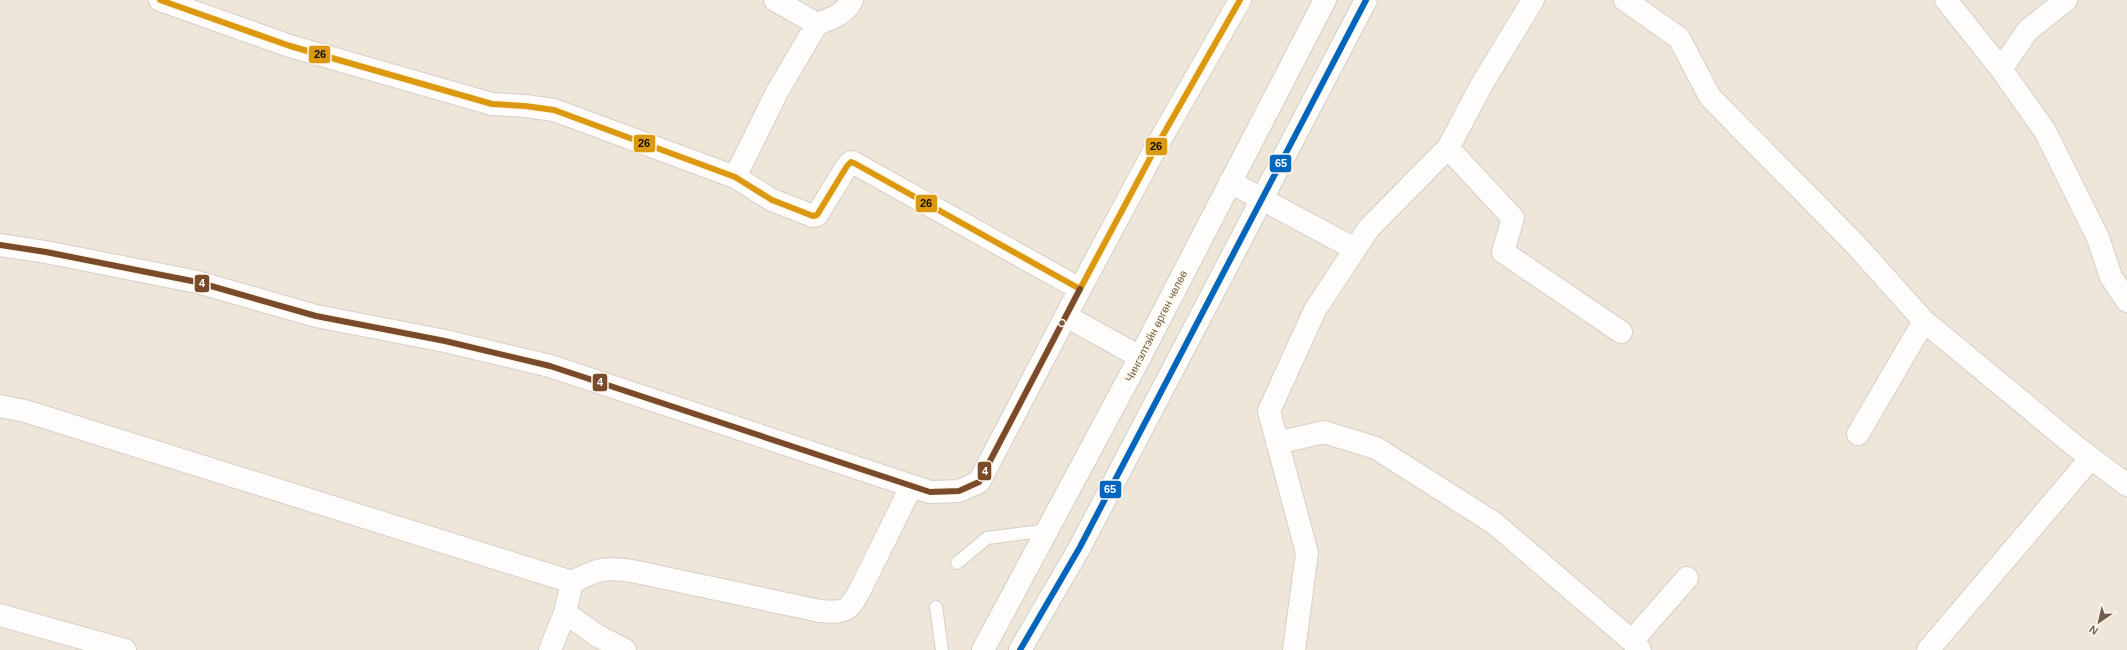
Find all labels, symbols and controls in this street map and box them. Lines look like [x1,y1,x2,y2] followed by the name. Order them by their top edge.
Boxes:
[308,45,331,64] line badge: 26
[314,48,326,60] text: 26
[633,134,656,153] line badge: 26
[638,137,650,149] text: 26
[1145,137,1168,156] line badge: 26
[1150,140,1162,152] text: 26
[1269,154,1292,173] line badge: 65
[1275,157,1287,169] text: 65
[915,194,938,213] line badge: 26
[920,197,932,209] text: 26
[1123,268,1189,384] street label: Чингэлтэйн өргөн чөлөө
[194,274,210,293] line badge: 4
[199,277,206,289] text: 4
[1057,318,1067,328] unlabelled marker
[592,373,608,392] line badge: 4
[597,376,604,388] text: 4
[977,461,992,481] line badge: 4
[982,465,989,477] text: 4
[1099,480,1122,499] line badge: 65
[1104,483,1116,495] text: 65
[2079,602,2119,642] north arrow
[2087,623,2100,637] text: N

